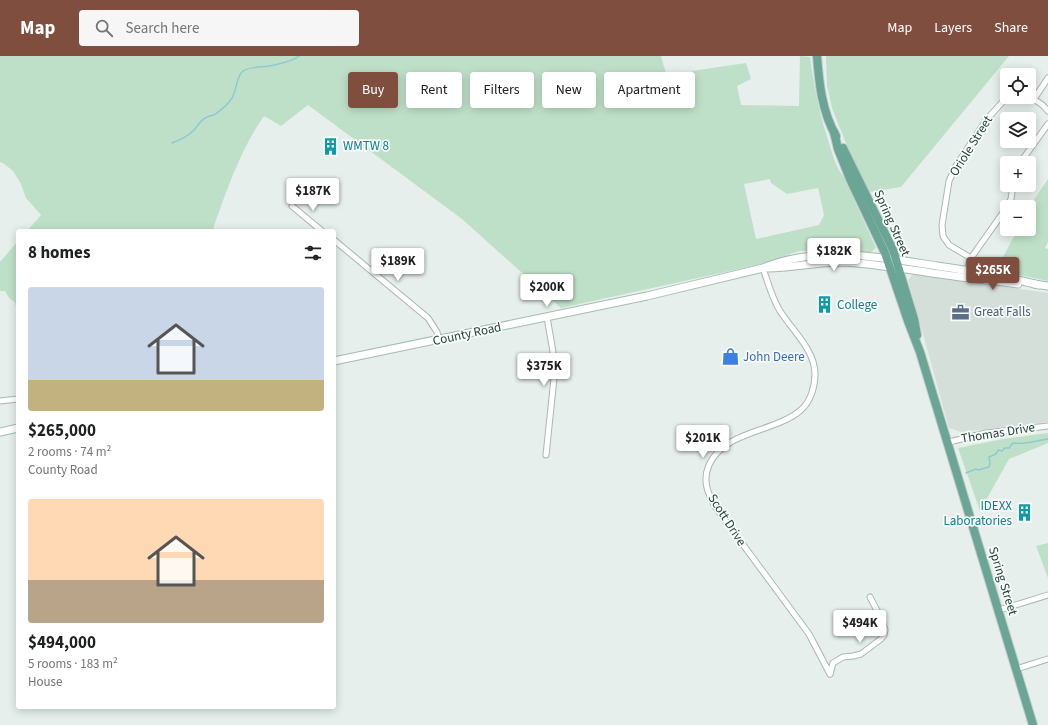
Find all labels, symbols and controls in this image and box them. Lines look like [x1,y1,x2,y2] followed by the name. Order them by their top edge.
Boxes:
[79,10,359,46] search box
[20,15,55,42] text: Map
[93,17,115,39] icon: search
[125,18,199,39] text: Search here
[887,18,912,38] text: Map
[934,18,972,38] text: Layers
[994,18,1028,38] text: Share
[1000,68,1036,236] map controls
[1000,68,1036,104] button: locate
[348,72,398,108] chip: Buy
[406,72,462,108] chip: Rent
[470,72,534,108] chip: Filters
[542,72,596,108] chip: New
[604,72,695,108] chip: Apartment
[945,112,997,180] street label: Oriole Street
[1000,112,1036,148] button: layers
[320,136,340,156] building icon: WMTW 8
[343,137,389,155] place label: WMTW 8
[1000,156,1036,192] button: +
[285,178,341,212] pin: $187K
[295,182,331,200] text: $187K
[869,187,915,260] street label: Spring Street
[1000,200,1036,236] button: −
[806,238,862,272] pin: $182K
[28,241,90,265] text: 8 homes
[302,242,324,264] icon: filters
[816,242,852,260] text: $182K
[370,248,426,282] pin: $189K
[380,252,416,270] text: $189K
[965,257,1021,291] pin: $265K
[975,261,1011,279] text: $265K
[519,274,575,308] pin: $200K
[529,278,565,296] text: $200K
[814,295,834,315] building icon: College
[837,296,877,314] place label: College
[951,302,971,322] office icon: Great Falls
[974,303,1031,321] place label: Great Falls
[140,313,212,385] icon: home
[431,318,503,350] street label: County Road
[720,347,740,367] shop icon: John Deere
[743,348,805,366] place label: John Deere
[516,353,572,387] pin: $375K
[526,357,562,375] text: $375K
[960,418,1036,448] street label: Thomas Drive
[28,419,96,443] text: $265,000
[675,425,731,459] pin: $201K
[685,429,721,447] text: $201K
[28,443,111,461] text: 2 rooms · 74 m²
[28,461,98,479] text: County Road
[703,490,751,550] street label: Scott Drive
[943,497,1013,530] place label: IDEXX Laboratories
[1015,503,1035,523] building icon: IDEXX Laboratories
[140,525,212,597] icon: home
[984,545,1022,618] street label: Spring Street
[832,610,888,644] pin: $494K
[842,614,878,632] text: $494K
[28,631,96,655] text: $494,000
[28,655,118,673] text: 5 rooms · 183 m²
[28,673,63,691] text: House

